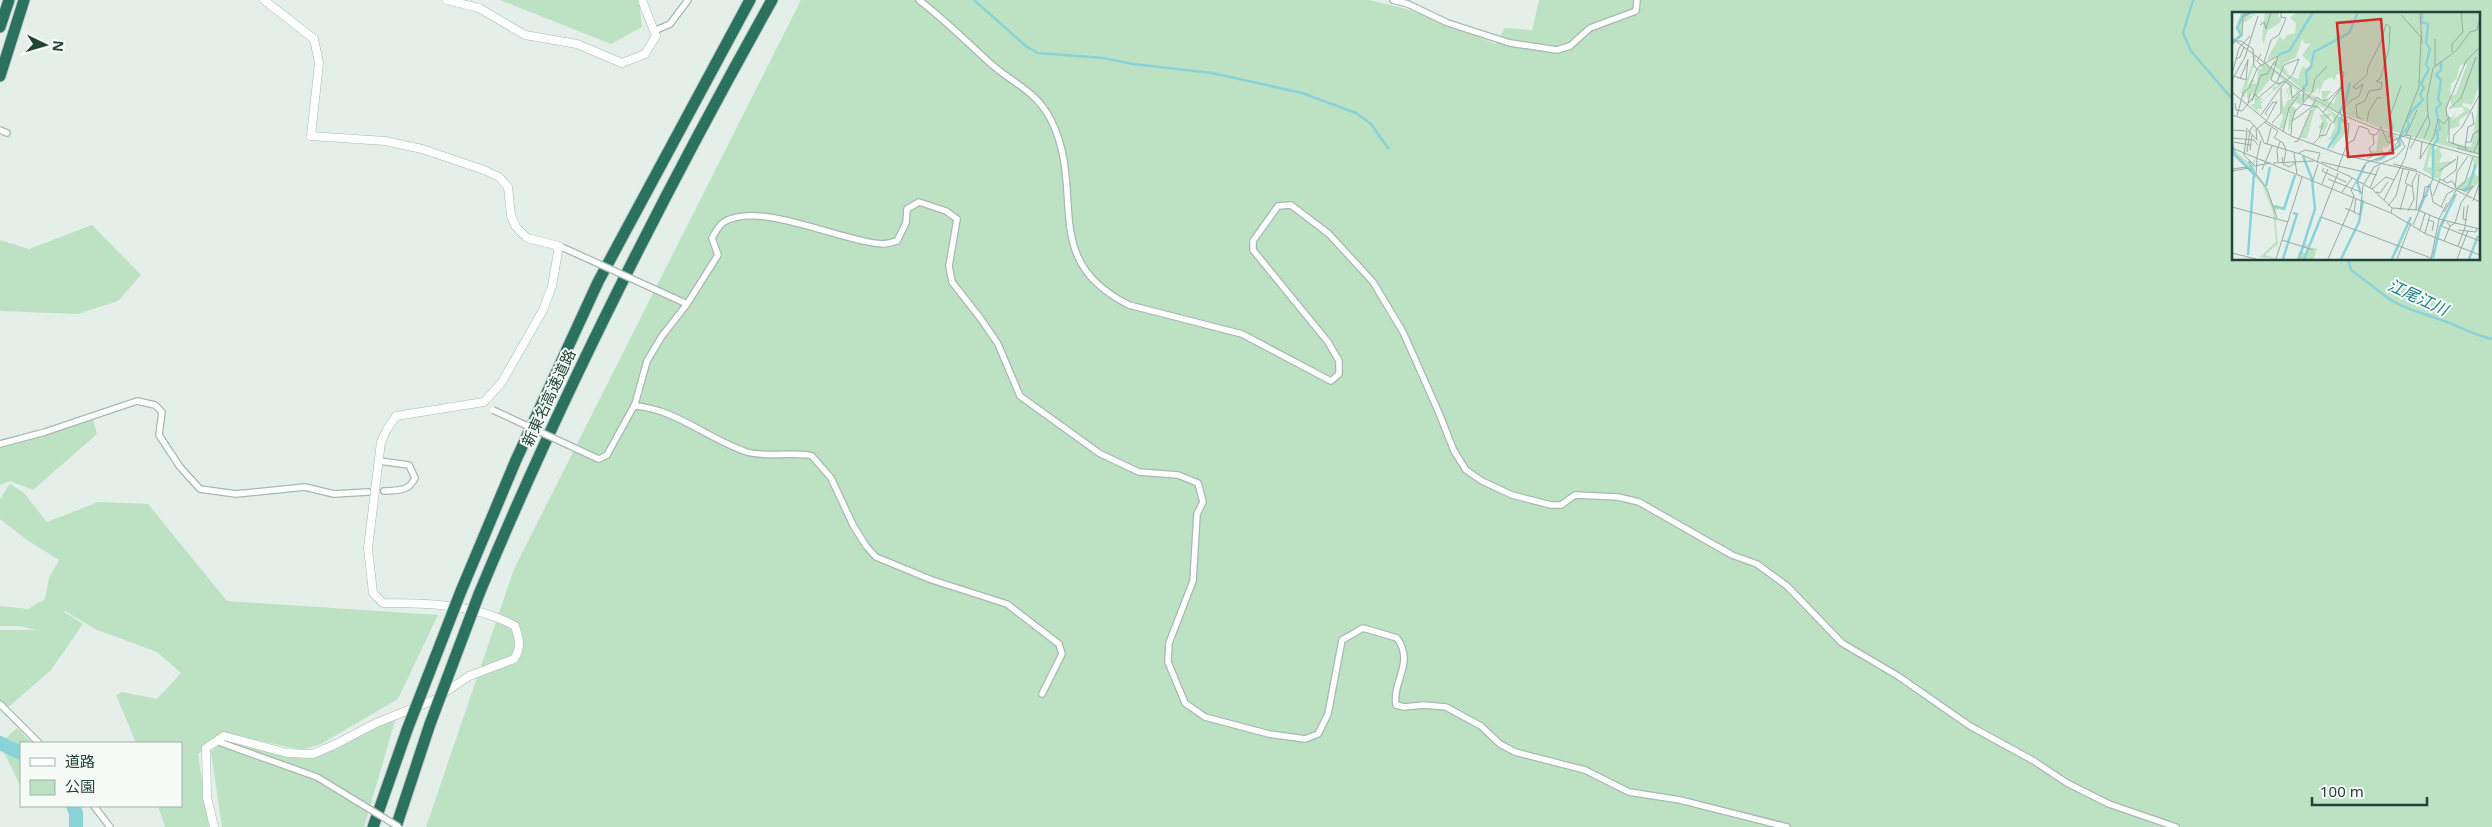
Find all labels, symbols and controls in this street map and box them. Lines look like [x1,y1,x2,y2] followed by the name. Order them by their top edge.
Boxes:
[2232,12,2480,260] inset map
[20,20,70,70] north arrow
[48,40,68,53] text: N
[2384,274,2453,321] water label: 江尾江川
[517,346,579,449] street label: 新東名高速道路
[20,742,182,807] legend
[65,751,95,771] text: 道路
[2312,774,2427,806] scale bar
[65,776,95,796] text: 公園
[2320,781,2364,801] text: 100 m

